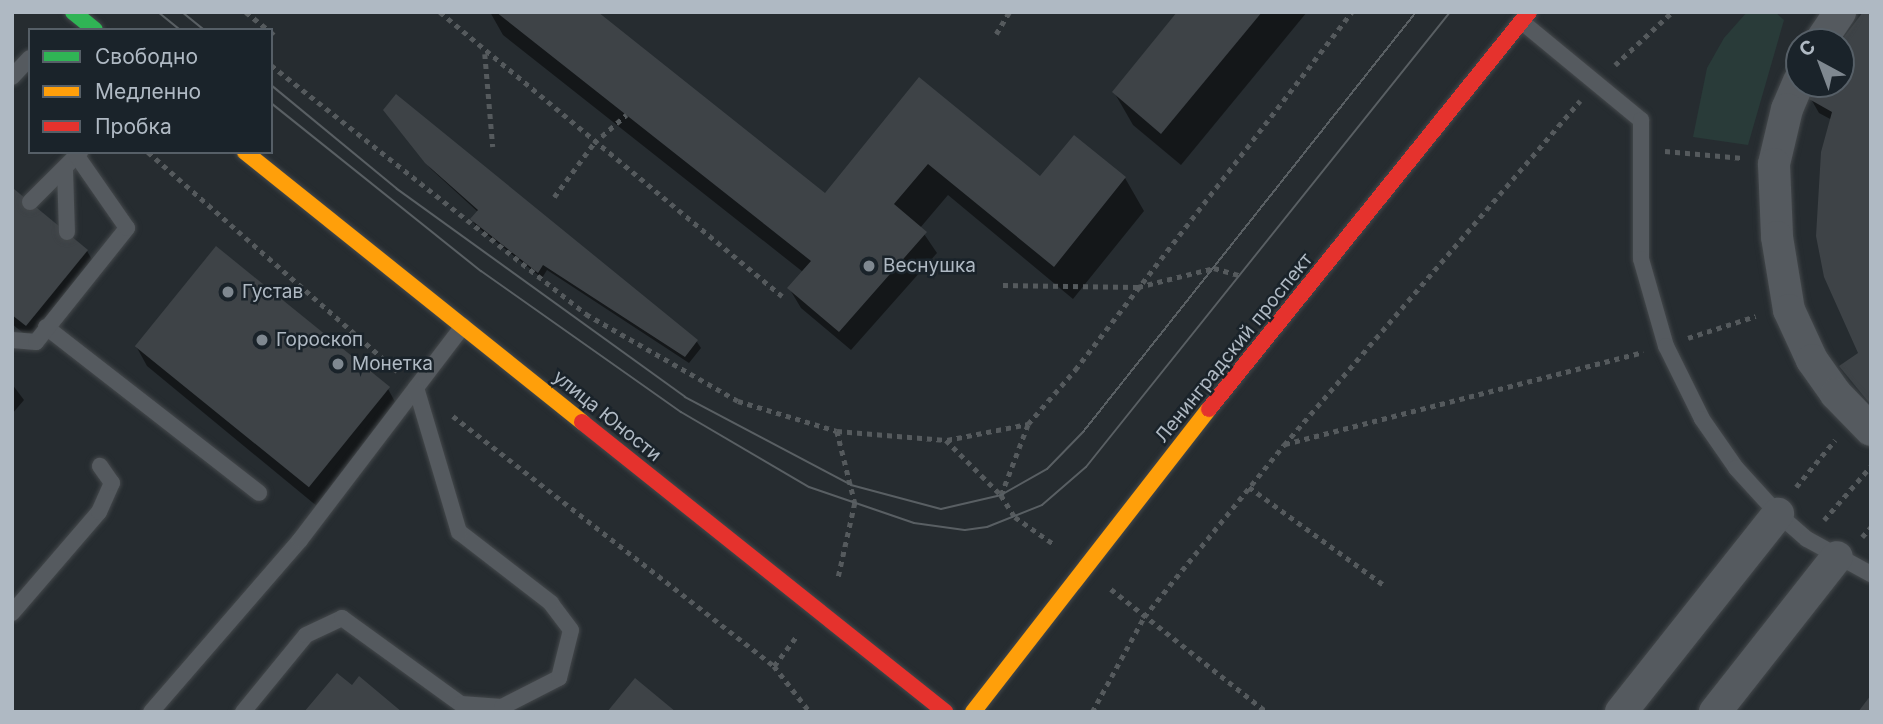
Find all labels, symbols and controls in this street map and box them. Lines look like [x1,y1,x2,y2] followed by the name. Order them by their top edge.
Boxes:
[28,28,273,154] legend
[1785,28,1855,98] north arrow
[1794,35,1820,62] text: С
[95,44,198,69] text: Свободно
[95,79,201,104] text: Медленно
[95,114,172,139] text: Пробка
[1150,249,1318,447] street label: Ленинградский проспект
[883,255,976,277] place label: Веснушка
[861,258,877,274] marker: Веснушка
[242,281,303,303] place label: Густав
[220,284,236,300] marker: Густав
[276,329,363,351] place label: Гороскоп
[254,332,270,348] marker: Гороскоп
[352,353,433,375] place label: Монетка
[330,356,346,372] marker: Монетка
[548,365,666,467] street label: улица Юности

